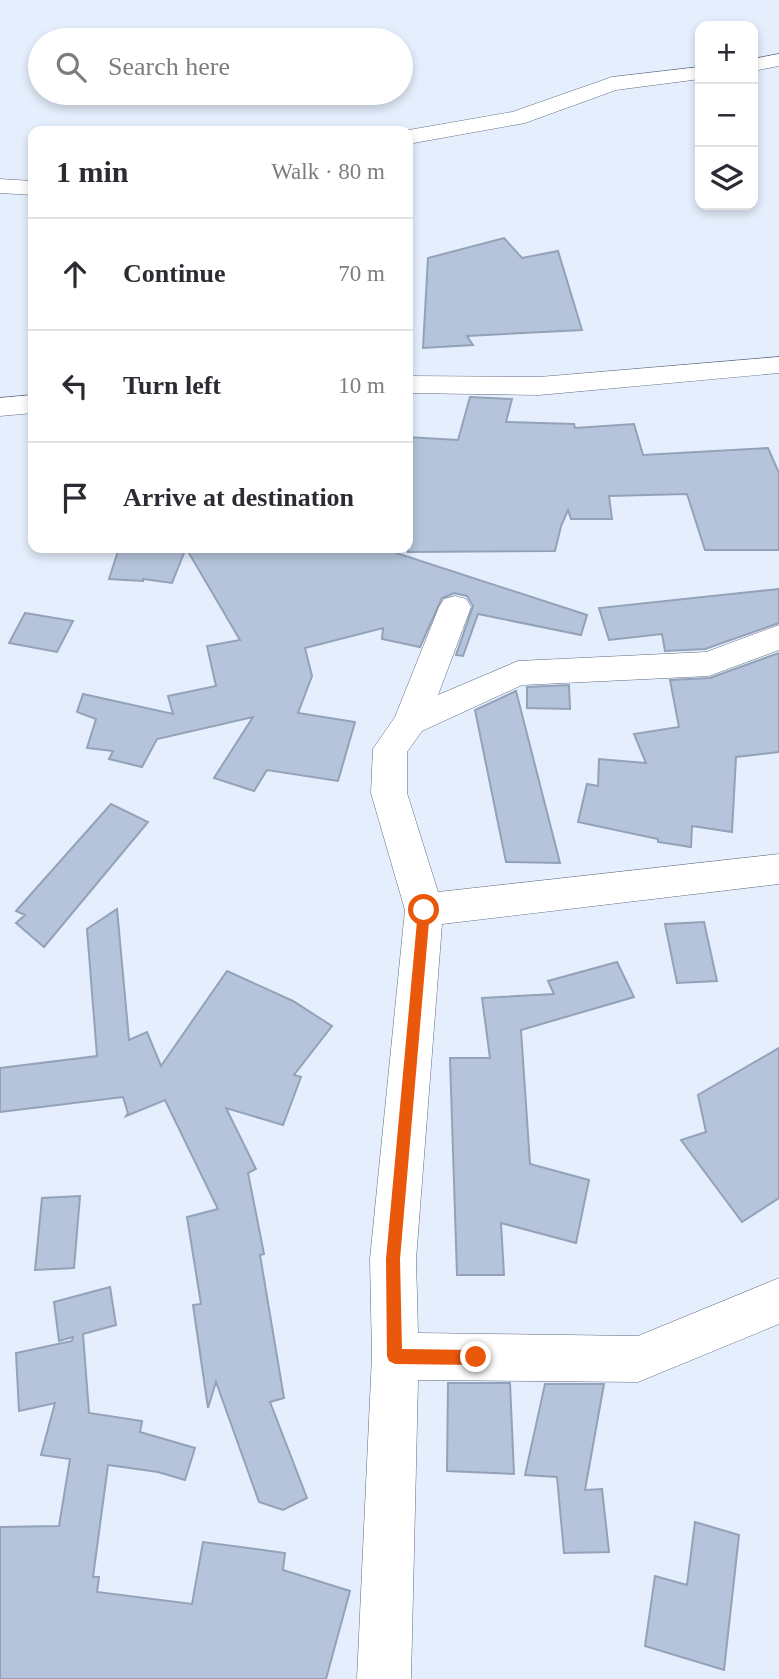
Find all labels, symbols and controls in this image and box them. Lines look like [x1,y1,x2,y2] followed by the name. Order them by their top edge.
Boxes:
[695,21,758,210] map controls
[695,21,758,84] button: +
[28,28,413,105] search box
[52,48,90,86] icon: search
[108,52,230,81] text: Search here
[695,84,758,147] button: −
[695,147,758,210] button: layers
[56,155,129,188] text: 1 min
[271,159,385,184] text: Walk · 80 m
[56,255,94,293] icon: ahead
[123,259,226,288] text: Continue
[338,261,385,286] text: 70 m
[56,367,94,405] icon: left
[123,371,221,400] text: Turn left
[338,373,385,398] text: 10 m
[56,479,94,517] icon: arrive
[123,483,354,512] text: Arrive at destination
[408,894,439,925] route start
[460,1341,491,1372] route end

